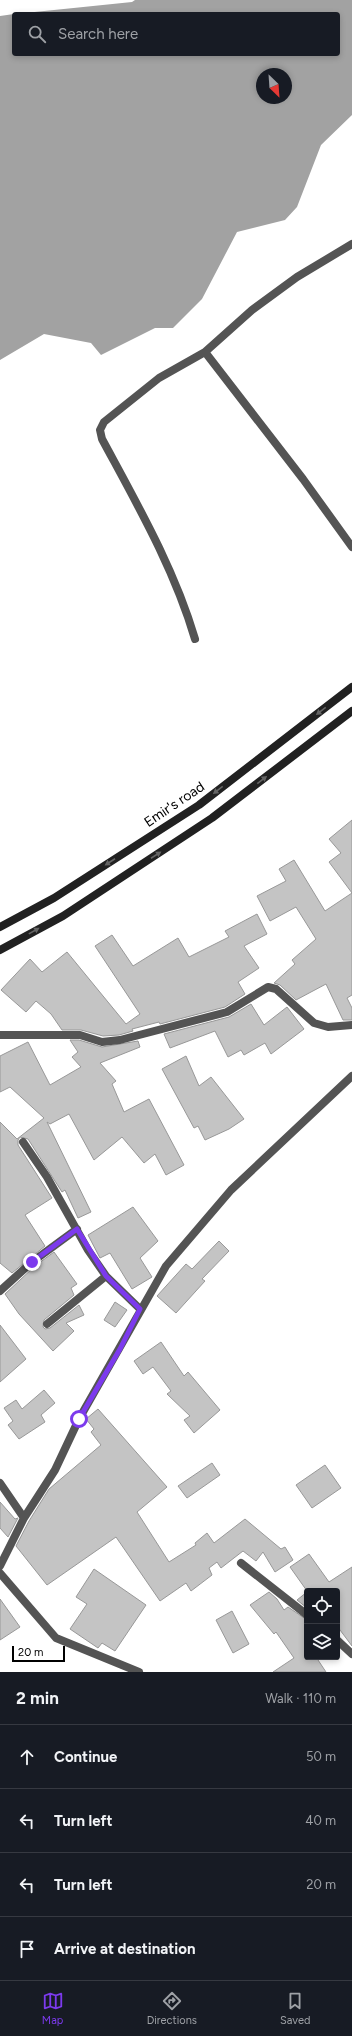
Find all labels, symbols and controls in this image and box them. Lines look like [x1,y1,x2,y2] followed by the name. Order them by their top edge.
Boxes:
[12,12,340,56] search box
[26,23,48,45] icon: search
[58,25,138,43] text: Search here
[256,68,292,104] north arrow
[316,707,327,715] one-way arrow
[257,776,267,784] one-way arrow
[141,778,208,831] street label: Emir's road
[213,786,224,794] one-way arrow
[151,851,161,859] one-way arrow
[105,858,115,866] one-way arrow
[28,928,40,935] one-way arrow
[23,1253,41,1271] route end
[70,1410,88,1428] route start
[304,1588,340,1660] map controls
[304,1588,340,1624] button: locate
[304,1624,340,1660] button: layers
[12,1644,65,1663] scale bar
[18,1646,43,1659] text: 20 m
[16,1688,59,1708] text: 2 min
[265,1691,336,1706] text: Walk · 110 m
[16,1746,38,1768] icon: ahead
[54,1748,117,1766] text: Continue
[306,1749,336,1764] text: 50 m
[16,1810,38,1832] icon: left
[54,1812,112,1830] text: Turn left
[305,1813,336,1828] text: 40 m
[16,1874,38,1896] icon: left
[54,1876,112,1894] text: Turn left
[306,1877,336,1892] text: 20 m
[16,1938,38,1960] icon: arrive
[54,1940,195,1958] text: Arrive at destination
[42,1990,64,2027] tab: Map
[147,1990,197,2027] tab: Directions
[280,1990,310,2027] tab: Saved

